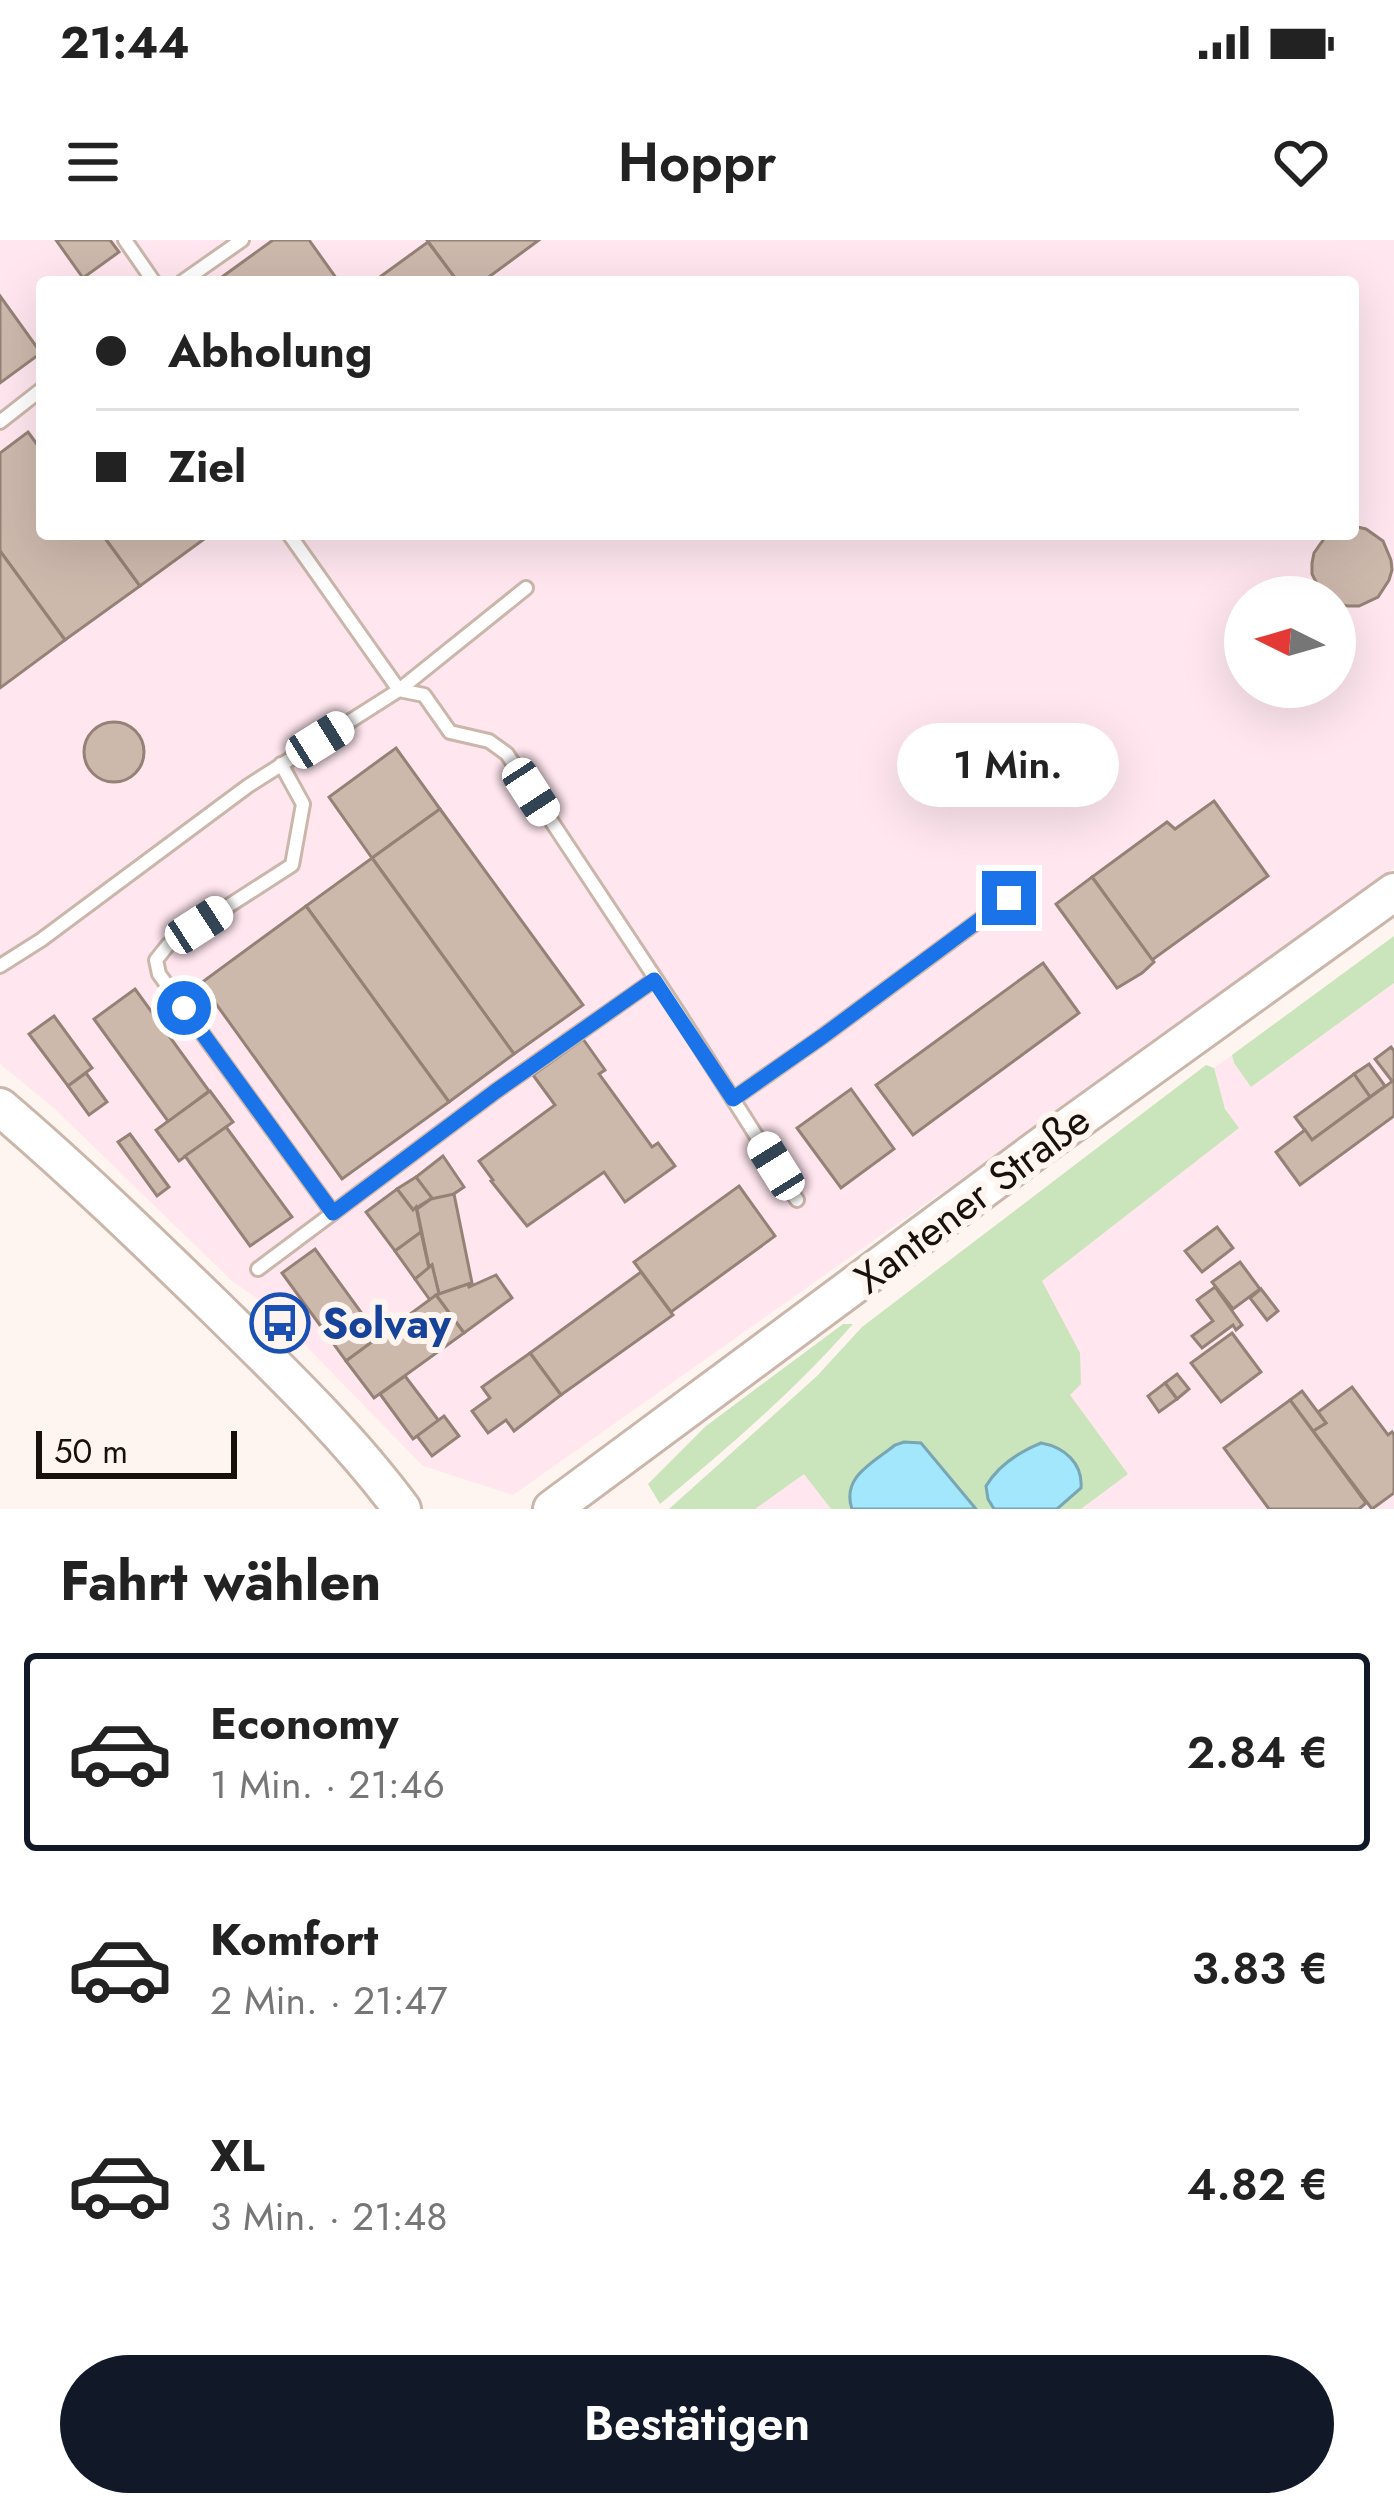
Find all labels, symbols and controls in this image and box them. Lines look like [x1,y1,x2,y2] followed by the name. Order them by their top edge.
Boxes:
[60,10,190,75] text: 21:44
[618,123,776,201] text: Hoppr
[60,129,126,195] icon: menu
[1268,129,1334,195] icon: heart
[168,319,372,384] text: Abholung
[168,434,246,499] text: Ziel
[1224,576,1356,708] north arrow
[1224,576,1356,708] map controls
[280,706,360,774] car
[898,724,1120,808] callout: 1 Min.
[953,736,1063,793] text: 1 Min.
[496,752,566,832] car
[982,871,1036,925] route end
[159,890,239,960] car
[157,981,211,1035] route start
[841,1090,1103,1308] street label: Xantener Straße
[742,1126,810,1206] car
[249,1292,311,1354] bus stop icon: Solvay
[322,1293,452,1354] place label: Solvay
[36,1425,237,1478] scale bar
[54,1428,128,1475] text: 50 m
[60,1542,381,1620] text: Fahrt wählen
[210,1691,398,1756] text: Economy
[66,1698,174,1806] icon: car
[1187,1720,1328,1785] text: 2.84 €
[210,1756,445,1813] text: 1 Min. · 21:46
[210,1907,378,1972] text: Komfort
[66,1914,174,2022] icon: car
[1192,1936,1328,2001] text: 3.83 €
[210,1972,448,2029] text: 2 Min. · 21:47
[210,2123,265,2188] text: XL
[66,2130,174,2238] icon: car
[1187,2152,1328,2217] text: 4.82 €
[210,2188,447,2245] text: 3 Min. · 21:48
[60,2355,1334,2493] button: Bestätigen

